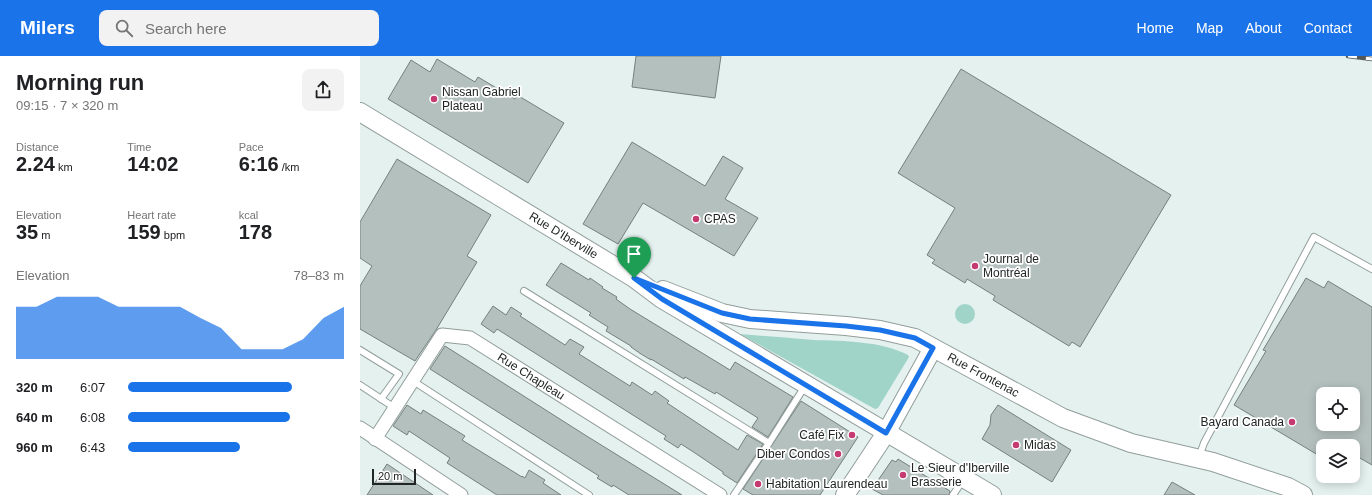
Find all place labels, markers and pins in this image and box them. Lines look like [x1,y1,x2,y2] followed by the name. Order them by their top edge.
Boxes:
[442,85,521,113] place label: Nissan Gabriel Plateau
[429,94,439,104] marker: Nissan Gabriel Plateau
[704,212,736,226] place label: CPAS
[691,214,701,224] marker: CPAS
[617,237,651,278] pin
[983,252,1039,280] place label: Journal de Montréal
[970,261,980,271] marker: Journal de Montréal
[1201,415,1284,429] place label: Bayard Canada
[1287,417,1297,427] marker: Bayard Canada
[799,428,844,442] place label: Café Fix
[847,430,857,440] marker: Café Fix
[1024,438,1056,452] place label: Midas
[1011,440,1021,450] marker: Midas
[757,447,830,461] place label: Diber Condos
[833,449,843,459] marker: Diber Condos
[911,461,1010,489] place label: Le Sieur d'Iberville Brasserie
[898,470,908,480] marker: Le Sieur d'Iberville Brasserie
[766,477,887,491] place label: Habitation Laurendeau
[753,479,763,489] marker: Habitation Laurendeau

